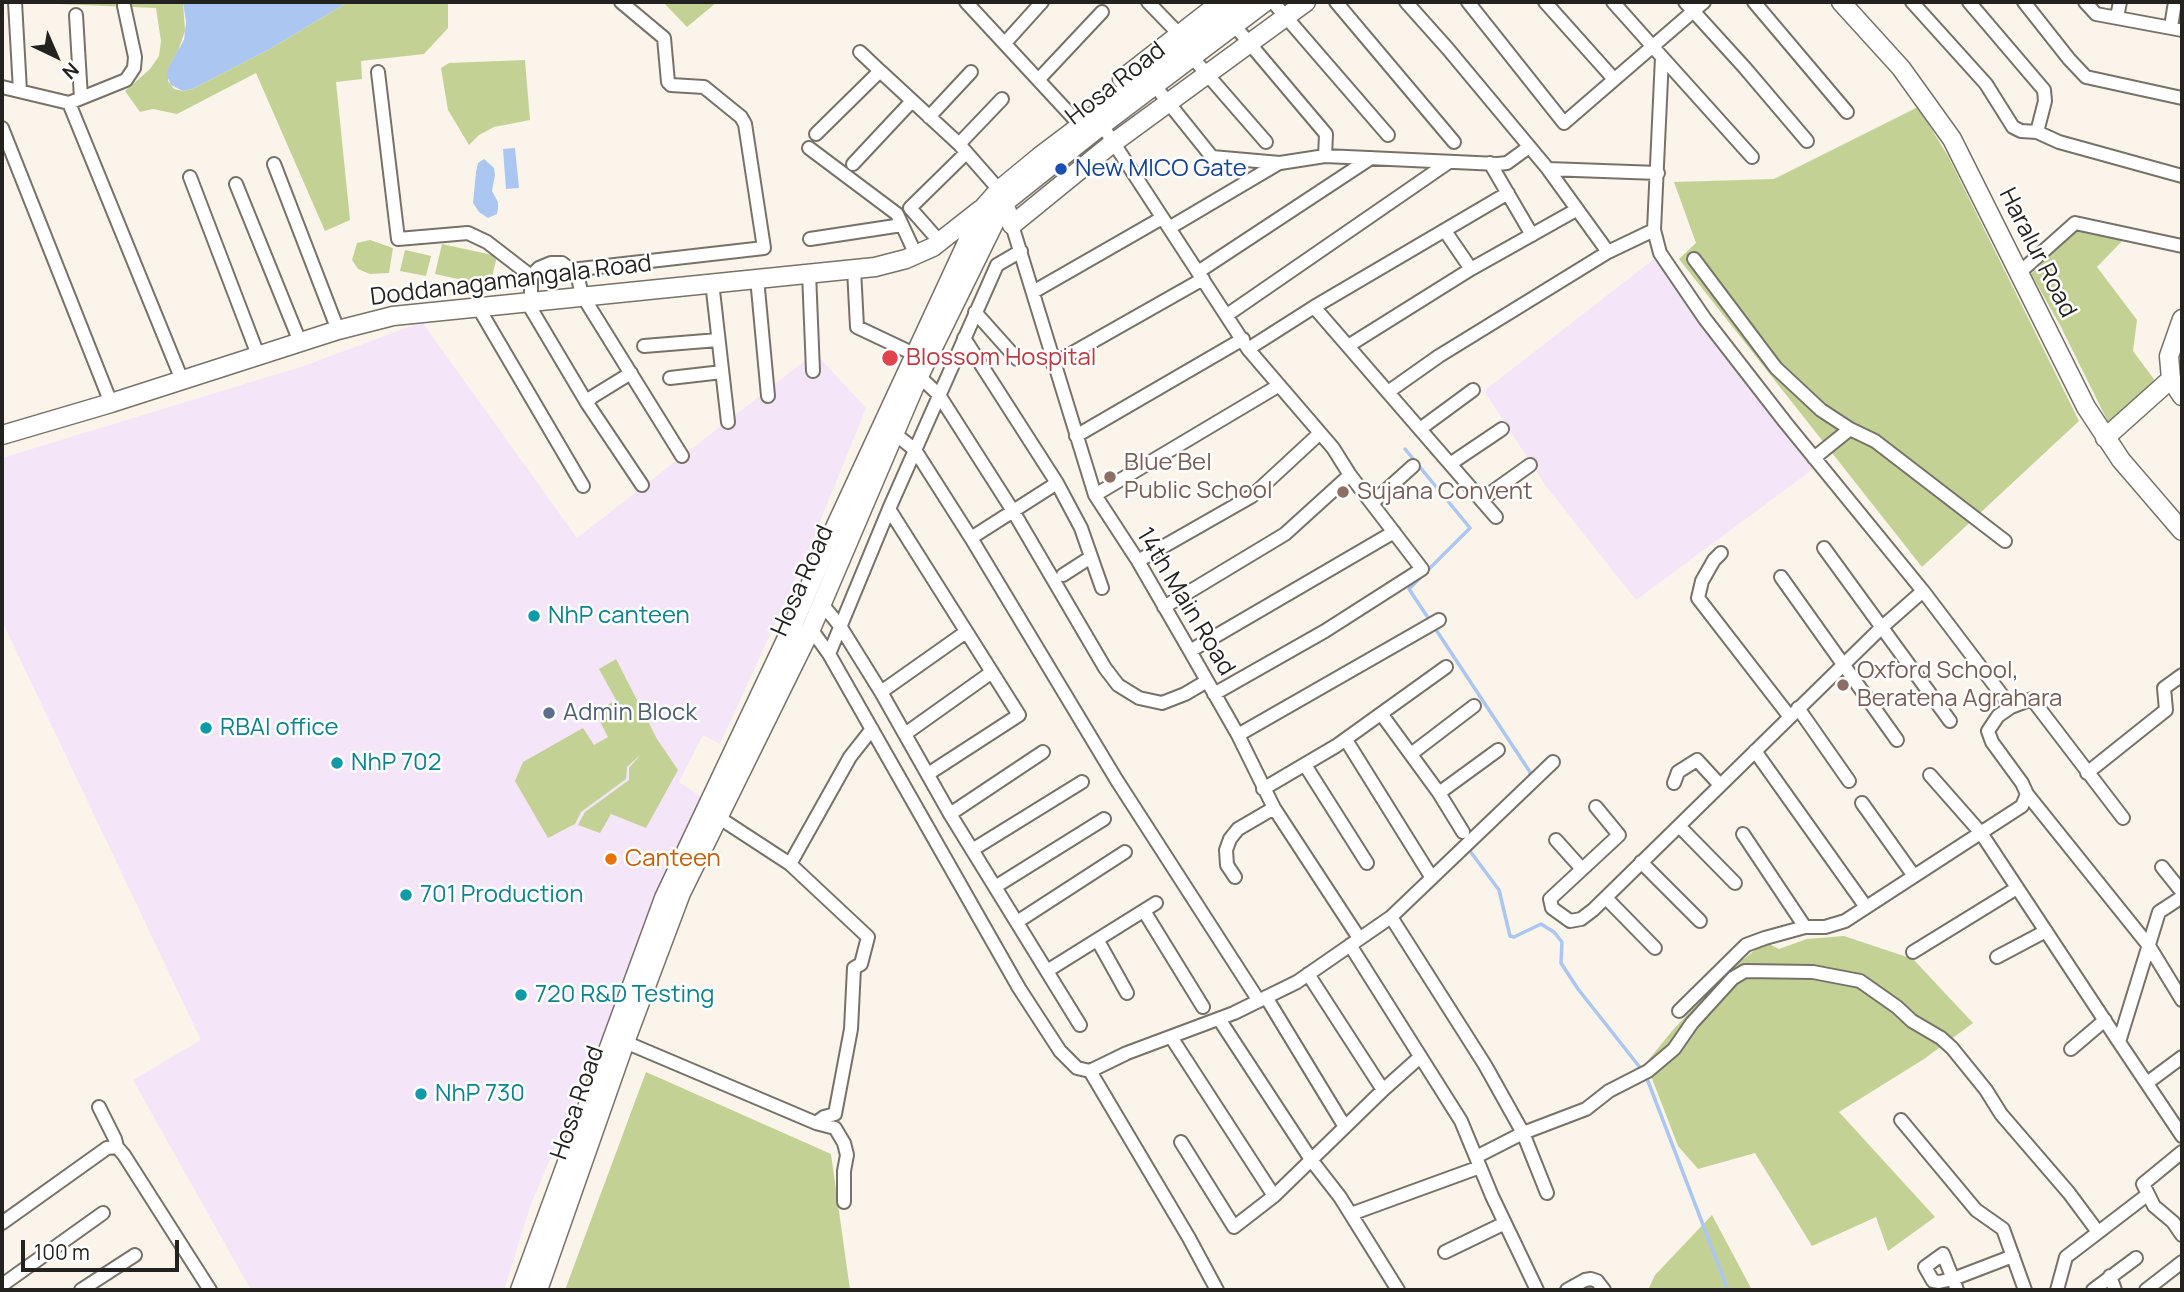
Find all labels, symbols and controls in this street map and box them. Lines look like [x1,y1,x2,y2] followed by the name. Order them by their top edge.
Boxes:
[21,21,91,91] north arrow
[1061,36,1171,132] street label: Hosa Road
[57,57,85,85] text: N
[1075,155,1247,183] place label: New MICO Gate
[1053,161,1069,177] marker: New MICO Gate
[1992,183,2082,323] street label: Haralur Road
[369,249,653,313] street label: Doddanagamangala Road
[906,344,1096,372] place label: Blossom Hospital
[880,348,900,368] marker: Blossom Hospital
[1124,449,1273,505] place label: Blue Bel Public School
[1102,469,1118,485] marker: Blue Bel Public School
[1357,478,1533,506] place label: Sujana Convent
[1335,484,1351,500] marker: Sujana Convent
[766,521,840,641] street label: Hosa Road
[1130,523,1240,681] street label: 14th Main Road
[548,602,690,630] place label: NhP canteen
[526,608,542,624] marker: NhP canteen
[1857,657,2062,713] place label: Oxford School, Beratena Agrahara
[1835,677,1851,693] marker: Oxford School, Beratena Agrahara
[563,699,697,727] place label: Admin Block
[541,705,557,721] marker: Admin Block
[220,714,338,742] place label: RBAI office
[198,720,214,736] marker: RBAI office
[351,749,441,777] place label: NhP 702
[329,755,345,771] marker: NhP 702
[625,845,721,873] place label: Canteen
[603,851,619,867] marker: Canteen
[420,881,583,909] place label: 701 Production
[398,887,414,903] marker: 701 Production
[535,981,715,1009] place label: 720 R&D Testing
[513,987,529,1003] marker: 720 R&D Testing
[545,1042,611,1164] street label: Hosa Road
[435,1080,525,1108] place label: NhP 730
[413,1086,429,1102] marker: NhP 730
[24,1226,182,1270] scale bar
[34,1238,90,1266] text: 100 m

